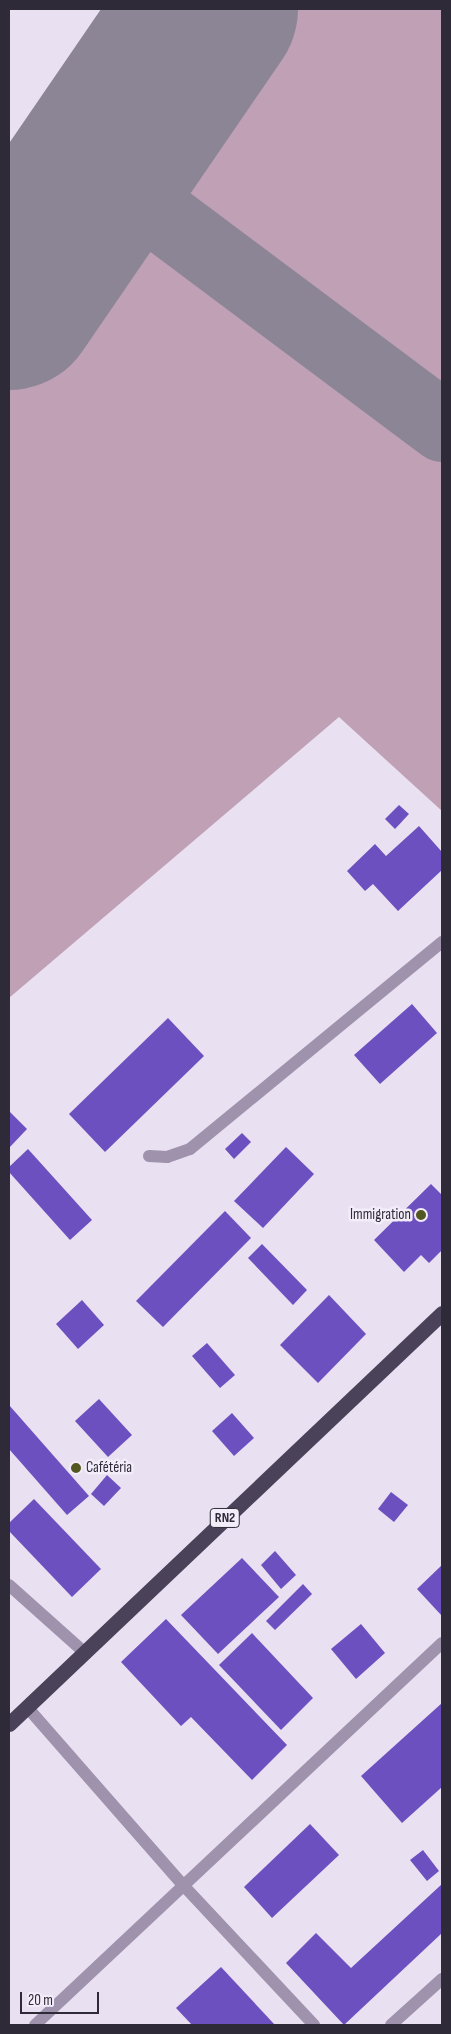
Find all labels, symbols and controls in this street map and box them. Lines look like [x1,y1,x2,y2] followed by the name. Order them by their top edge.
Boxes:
[350,1206,411,1224] place label: Immigration
[415,1209,427,1221] marker: Immigration
[86,1459,132,1477] place label: Cafétéria
[70,1462,82,1474] marker: Cafétéria
[209,1506,241,1530] road number: RN2
[22,1982,101,2014] scale bar
[28,1991,53,2010] text: 20 m

